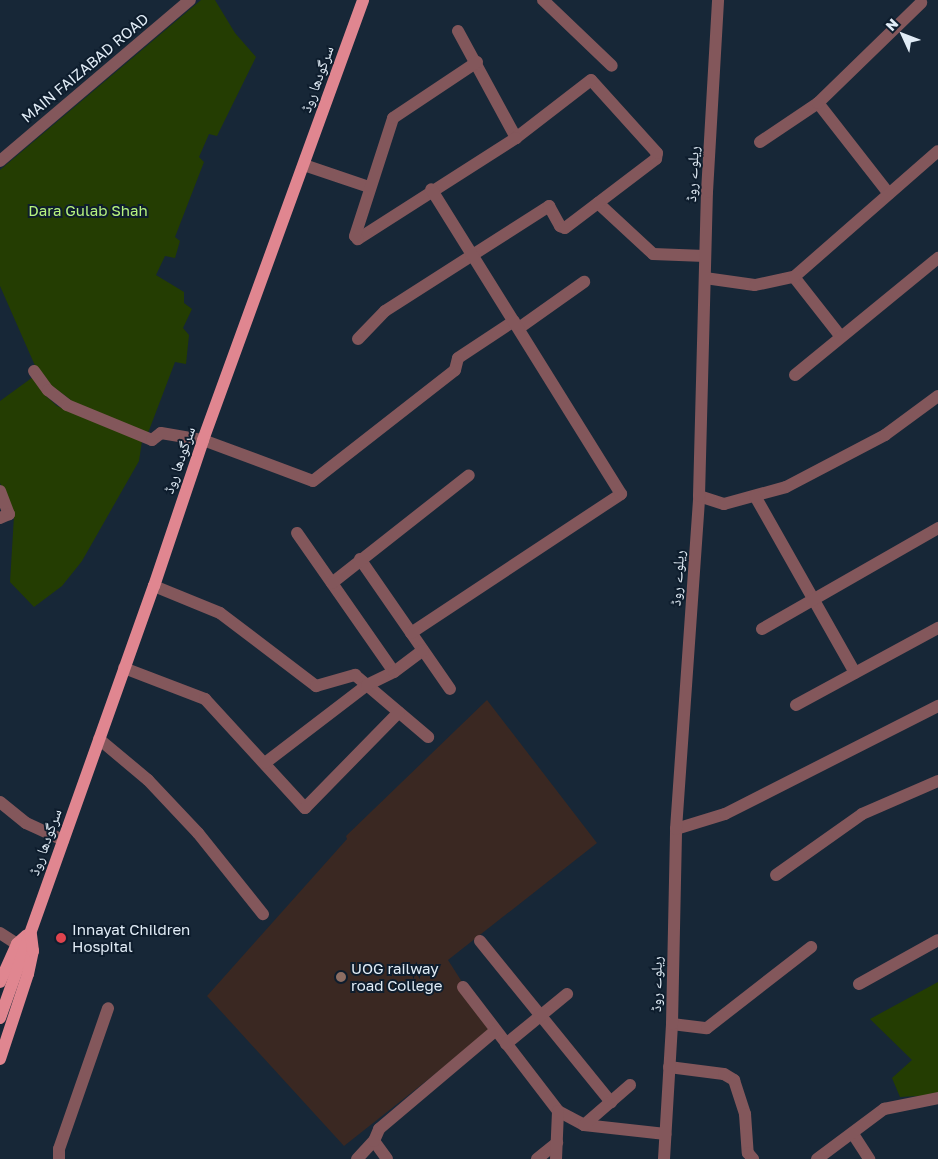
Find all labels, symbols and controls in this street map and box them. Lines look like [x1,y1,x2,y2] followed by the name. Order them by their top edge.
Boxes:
[18,10,152,126] street label: MAIN FAIZABAD ROAD
[878,10,928,60] north arrow
[882,15,902,34] text: N
[297,43,337,115] street label: سرگودھا روڈ
[682,146,702,202] street label: ریلوے روڈ
[28,202,148,220] park label: Dara Gulab Shah
[159,424,199,496] street label: سرگودھا روڈ
[666,549,688,607] street label: ریلوے روڈ
[25,806,65,878] street label: سرگودھا روڈ
[72,920,190,955] place label: Innayat Children Hospital
[54,931,68,945] marker: Innayat Children Hospital
[647,956,665,1012] street label: ریلوے روڈ
[351,959,442,994] place label: UOG railway road College
[335,971,347,983] marker: UOG railway road College

